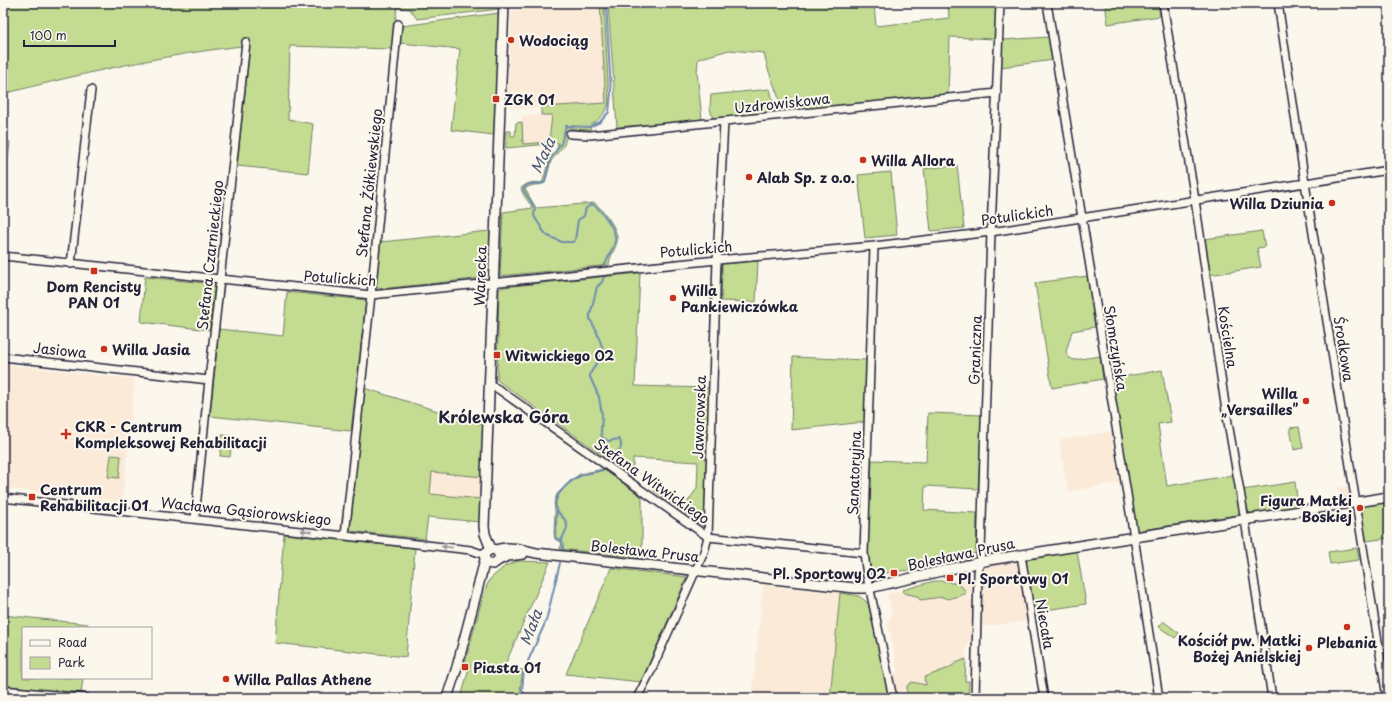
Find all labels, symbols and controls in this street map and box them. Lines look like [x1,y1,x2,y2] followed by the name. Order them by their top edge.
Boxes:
[24,22,115,48] scale bar
[30,26,67,44] text: 100 m
[519,30,588,51] place label: Wodociąg
[506,35,516,45] marker: Wodociąg
[733,87,831,118] street label: Uzdrowiskowa
[504,89,555,110] place label: ZGK 01
[491,94,501,104] marker: ZGK 01
[351,107,387,259] street label: Stefana Żółkiewskiego
[524,133,560,177] water label: Mała
[871,150,956,171] place label: Willa Allora
[858,155,868,165] marker: Willa Allora
[756,167,855,188] place label: Alab Sp. z o.o.
[744,172,754,182] marker: Alab Sp. z o.o.
[192,179,228,331] street label: Stefana Czarnieckiego
[1230,193,1324,214] place label: Willa Dziunia
[1327,198,1337,208] marker: Willa Dziunia
[980,200,1054,230] street label: Potulickich
[659,235,733,263] street label: Potulickich
[468,245,492,306] street label: Warecka
[303,265,377,291] street label: Potulickich
[89,266,99,276] marker: Dom Rencisty PAN 01
[47,276,141,313] place label: Dom Rencisty PAN 01
[681,280,799,317] place label: Willa Pankiewiczówka
[668,293,678,303] marker: Willa Pankiewiczówka
[1099,304,1133,393] street label: Słomczyńska
[1213,305,1243,370] street label: Kościelna
[963,314,987,385] street label: Graniczna
[1328,315,1360,383] street label: Środkowa
[32,337,88,363] street label: Jasiowa
[112,339,191,360] place label: Willa Jasia
[99,344,109,354] marker: Willa Jasia
[505,345,614,366] place label: Witwickiego 02
[492,350,502,360] marker: Witwickiego 02
[687,375,711,459] street label: Jaworowska
[1221,383,1299,420] place label: Willa „Versailles”
[1301,396,1311,406] marker: Willa „Versailles”
[438,404,570,428] district label: Królewska Góra
[75,416,267,453] place label: CKR - Centrum Kompleksowej Rehabilitacji
[60,428,72,440] marker: CKR - Centrum Kompleksowej Rehabilitacji
[842,430,866,516] street label: Sanatoryjna
[590,433,714,529] street label: Stefana Witwickiego
[40,479,149,516] place label: Centrum Rehabilitacji 01
[1260,490,1352,527] place label: Figura Matki Boskiej
[27,492,37,502] marker: Centrum Rehabilitacji 01
[160,492,332,530] street label: Wacława Gąsiorowskiego
[1355,503,1365,513] marker: Figura Matki Boskiej
[300,528,313,534] one-way arrow
[905,532,1017,576] street label: Bolesława Prusa
[590,535,701,567] street label: Bolesława Prusa
[441,544,453,550] one-way arrow
[773,563,886,584] place label: Pl. Sportowy 02
[889,568,899,578] marker: Pl. Sportowy 02
[958,568,1069,589] place label: Pl. Sportowy 01
[945,573,955,583] marker: Pl. Sportowy 01
[1030,597,1060,651] street label: Niecała
[513,605,548,648] water label: Mała
[1342,622,1352,632] marker: Plebania
[22,627,152,679] legend
[1178,630,1301,667] place label: Kościół pw. Matki Bożej Anielskiej
[1317,632,1378,653] place label: Plebania
[58,633,87,651] text: Road
[1304,643,1314,653] marker: Kościół pw. Matki Bożej Anielskiej
[58,653,85,671] text: Park
[473,657,541,678] place label: Piasta 01
[460,662,470,672] marker: Piasta 01
[234,669,372,690] place label: Willa Pallas Athene
[221,674,231,684] marker: Willa Pallas Athene

